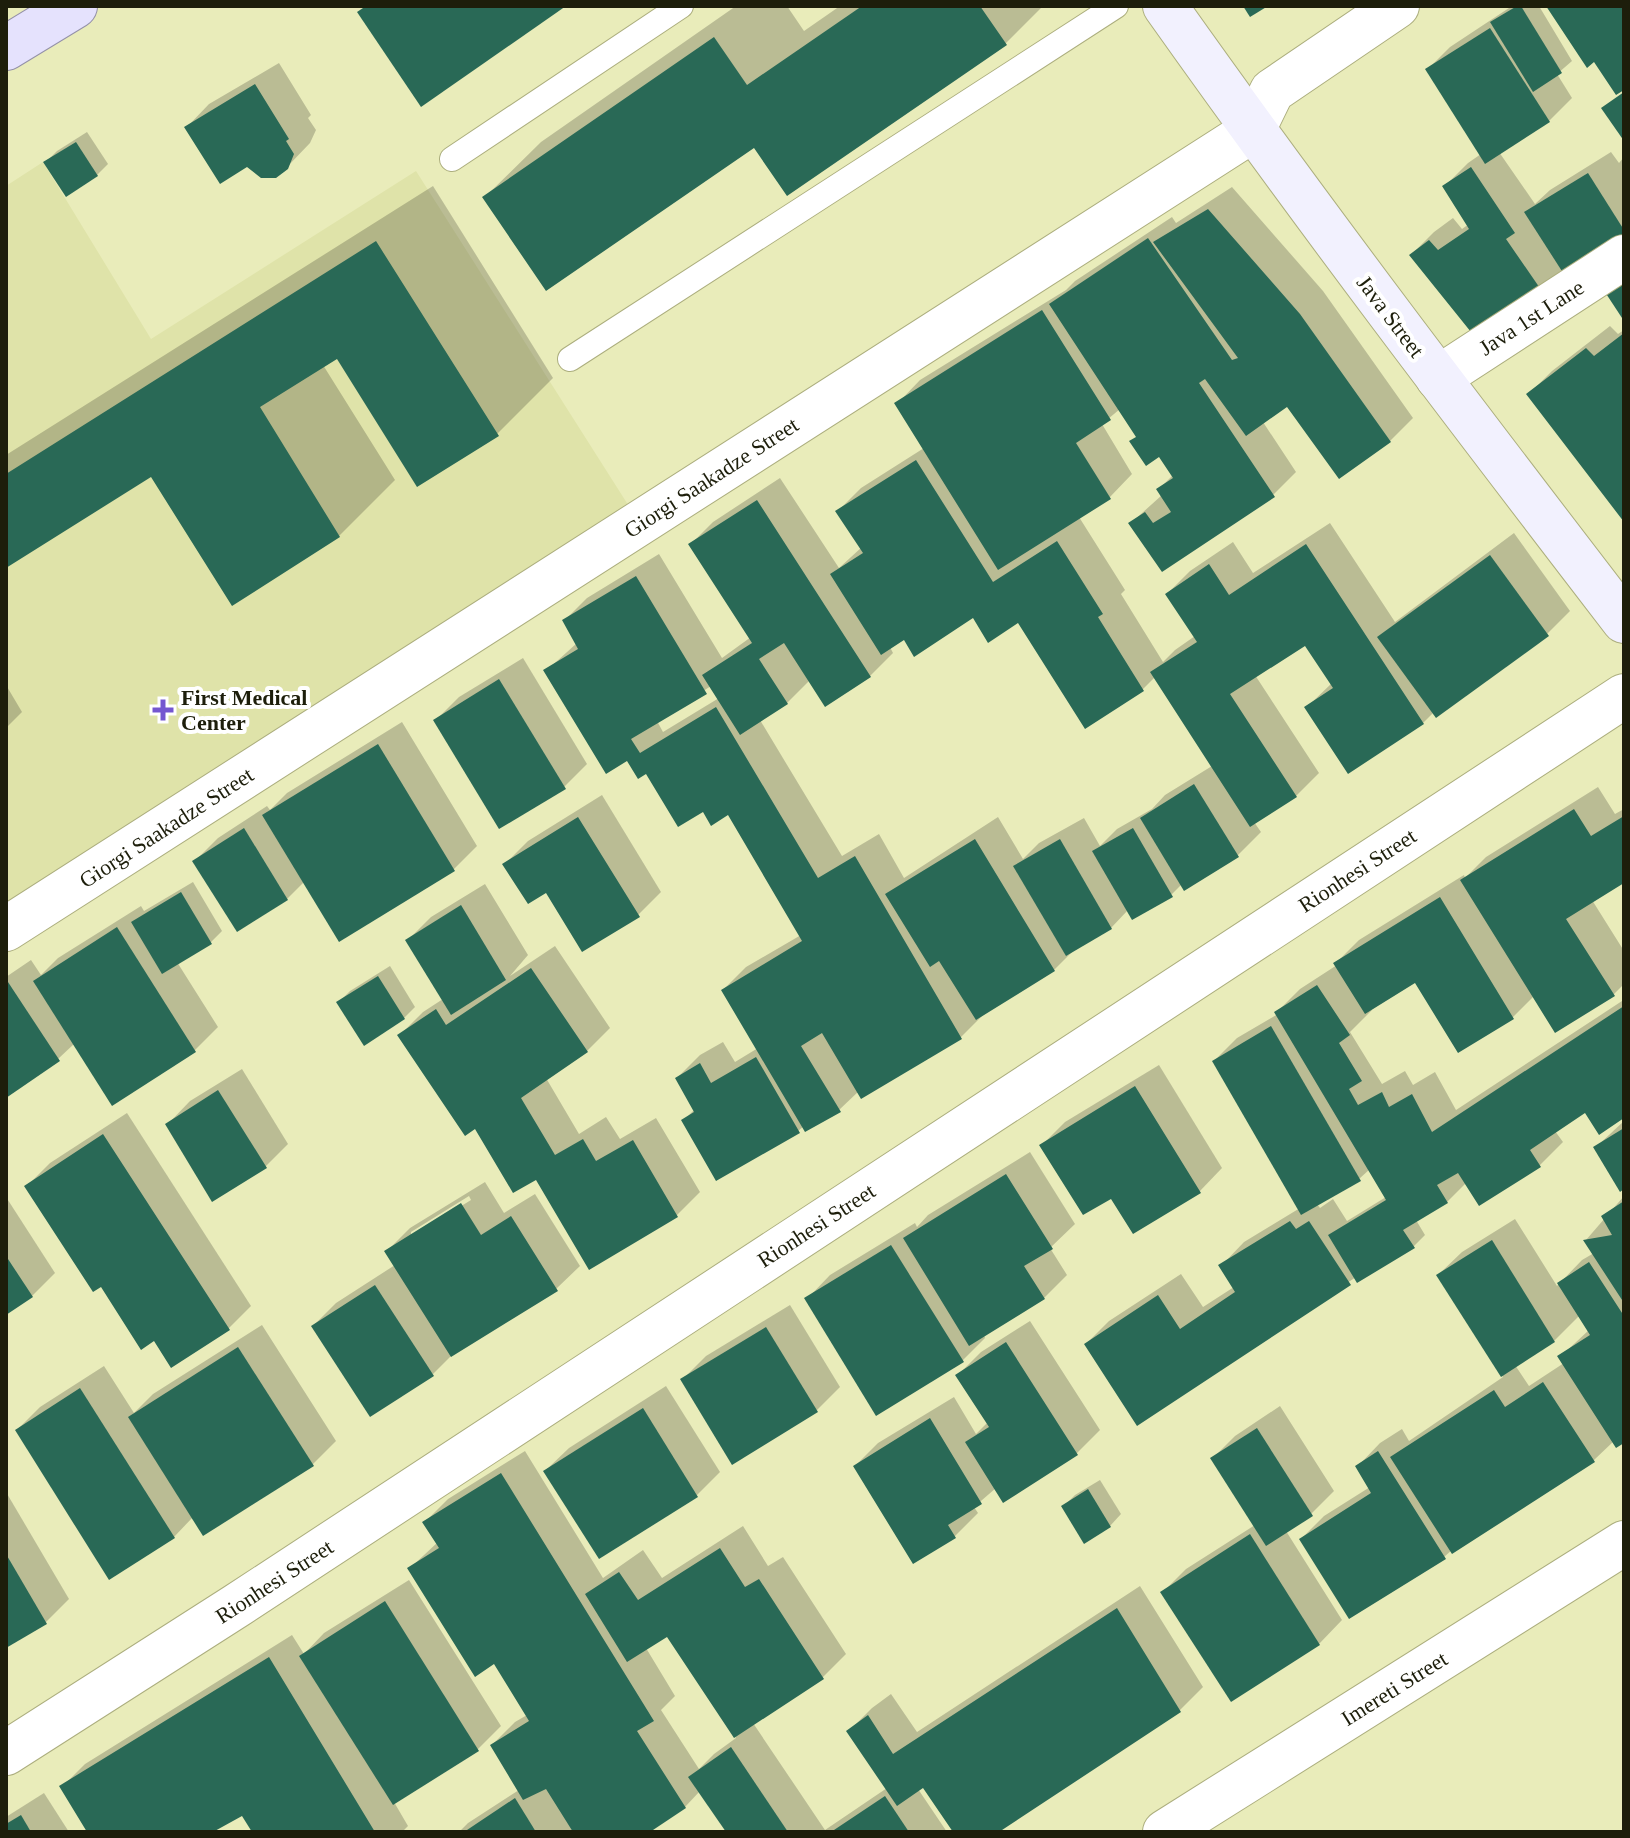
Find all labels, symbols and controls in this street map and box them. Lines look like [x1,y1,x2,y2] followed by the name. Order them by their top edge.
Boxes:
[1352,270,1429,362] street label: Java Street
[1474,274,1588,361] street label: Java 1st Lane
[620,412,803,543] street label: Giorgi Saakadze Street
[181,685,307,735] place label: First Medical Center
[152,699,174,721] marker: First Medical Center
[75,762,258,893] street label: Giorgi Saakadze Street
[1294,823,1421,918] street label: Rionhesi Street
[753,1178,880,1273] street label: Rionhesi Street
[211,1534,338,1629] street label: Rionhesi Street
[1337,1646,1452,1731] street label: Imereti Street

